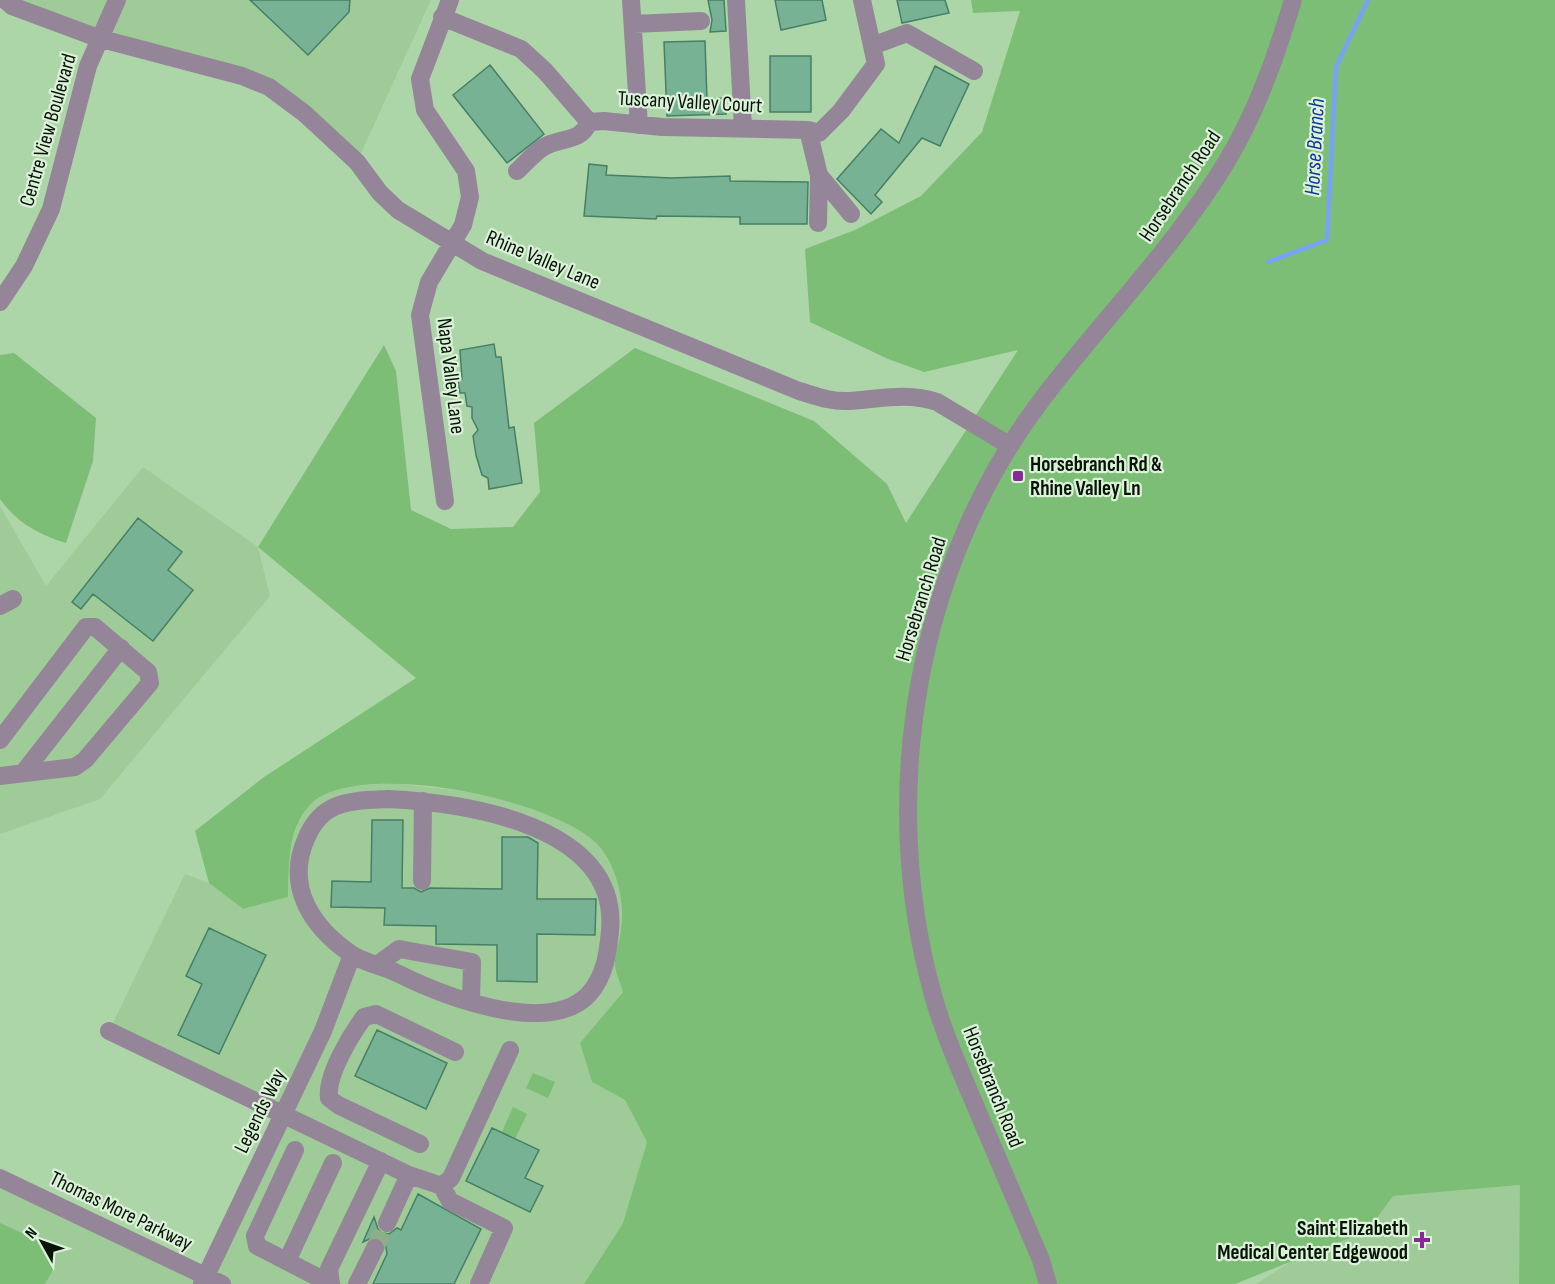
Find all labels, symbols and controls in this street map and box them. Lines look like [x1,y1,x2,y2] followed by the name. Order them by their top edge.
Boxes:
[14,51,82,209] street label: Centre View Boulevard
[617,86,763,118] street label: Tuscany Valley Court
[1299,98,1331,196] water label: Horse Branch
[1134,126,1226,246] street label: Horsebranch Road
[482,225,604,295] street label: Rhine Valley Lane
[431,317,471,435] street label: Napa Valley Lane
[1030,452,1162,501] place label: Horsebranch Rd & Rhine Valley Ln
[1011,469,1025,483] marker: Horsebranch Rd & Rhine Valley Ln
[890,534,952,664] street label: Horsebranch Road
[957,1023,1029,1151] street label: Horsebranch Road
[229,1065,291,1157] street label: Legends Way
[46,1166,196,1256] street label: Thomas More Parkway
[12,1212,72,1272] north arrow
[1217,1216,1408,1265] place label: Saint Elizabeth Medical Center Edgewood
[22,1224,42,1243] text: N
[1413,1231,1431,1249] marker: Saint Elizabeth Medical Center Edgewood

